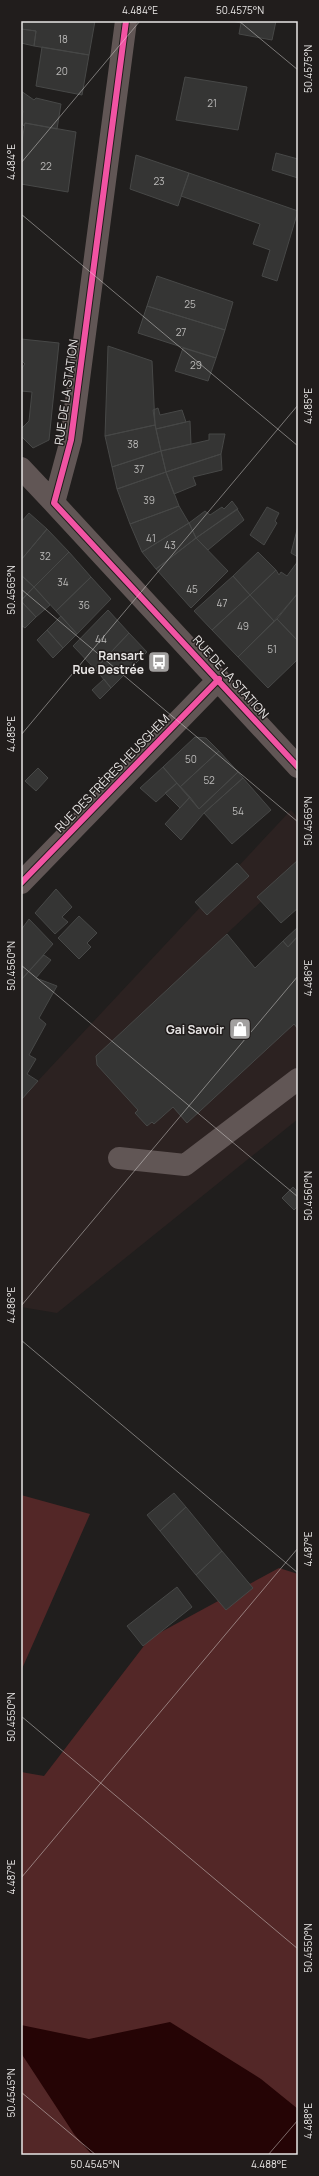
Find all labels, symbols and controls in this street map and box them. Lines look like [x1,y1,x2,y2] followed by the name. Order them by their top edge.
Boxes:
[122,3,158,17] text: 4.484°E
[216,3,264,17] text: 50.4575°N
[58,32,68,46] house number: 18
[301,45,315,93] text: 50.4575°N
[56,64,68,78] house number: 20
[207,96,217,110] house number: 21
[4,144,18,180] text: 4.484°E
[40,159,52,173] house number: 22
[153,174,165,188] house number: 23
[184,297,196,311] house number: 25
[176,325,186,339] house number: 27
[50,338,82,446] street label: RUE DE LA STATION
[190,358,202,372] house number: 29
[301,388,315,424] text: 4.485°E
[127,437,139,451] house number: 38
[134,462,144,476] house number: 37
[143,493,155,507] house number: 39
[146,531,156,545] house number: 41
[164,538,176,552] house number: 43
[39,549,51,563] house number: 32
[4,565,18,615] text: 50.4565°N
[57,575,69,589] house number: 34
[186,582,198,596] house number: 45
[217,596,227,610] house number: 47
[78,598,90,612] house number: 36
[237,619,249,633] house number: 49
[95,632,107,646] house number: 44
[189,632,273,722] street label: RUE DE LA STATION
[267,642,277,656] house number: 51
[72,647,144,678] place label: Ransart Rue Destrée
[146,649,172,675] bus stop icon: Ransart Rue Destrée
[51,710,173,836] street label: RUE DES FRÈRES HEUSGHEM
[4,716,18,752] text: 4.485°E
[185,752,197,766] house number: 50
[203,773,215,787] house number: 52
[301,796,315,846] text: 50.4565°N
[232,804,244,818] house number: 54
[4,941,18,991] text: 50.4560°N
[301,960,315,996] text: 4.486°E
[227,1016,253,1042] shop icon: Gai Savoir
[166,1021,224,1038] place label: Gai Savoir
[301,1171,315,1221] text: 50.4560°N
[4,1287,18,1323] text: 4.486°E
[301,1531,315,1567] text: 4.487°E
[4,1692,18,1742] text: 50.4550°N
[4,1859,18,1895] text: 4.487°E
[301,1923,315,1973] text: 50.4550°N
[4,2068,18,2118] text: 50.4545°N
[301,2103,315,2139] text: 4.488°E
[70,2157,120,2171] text: 50.4545°N
[251,2157,287,2171] text: 4.488°E

